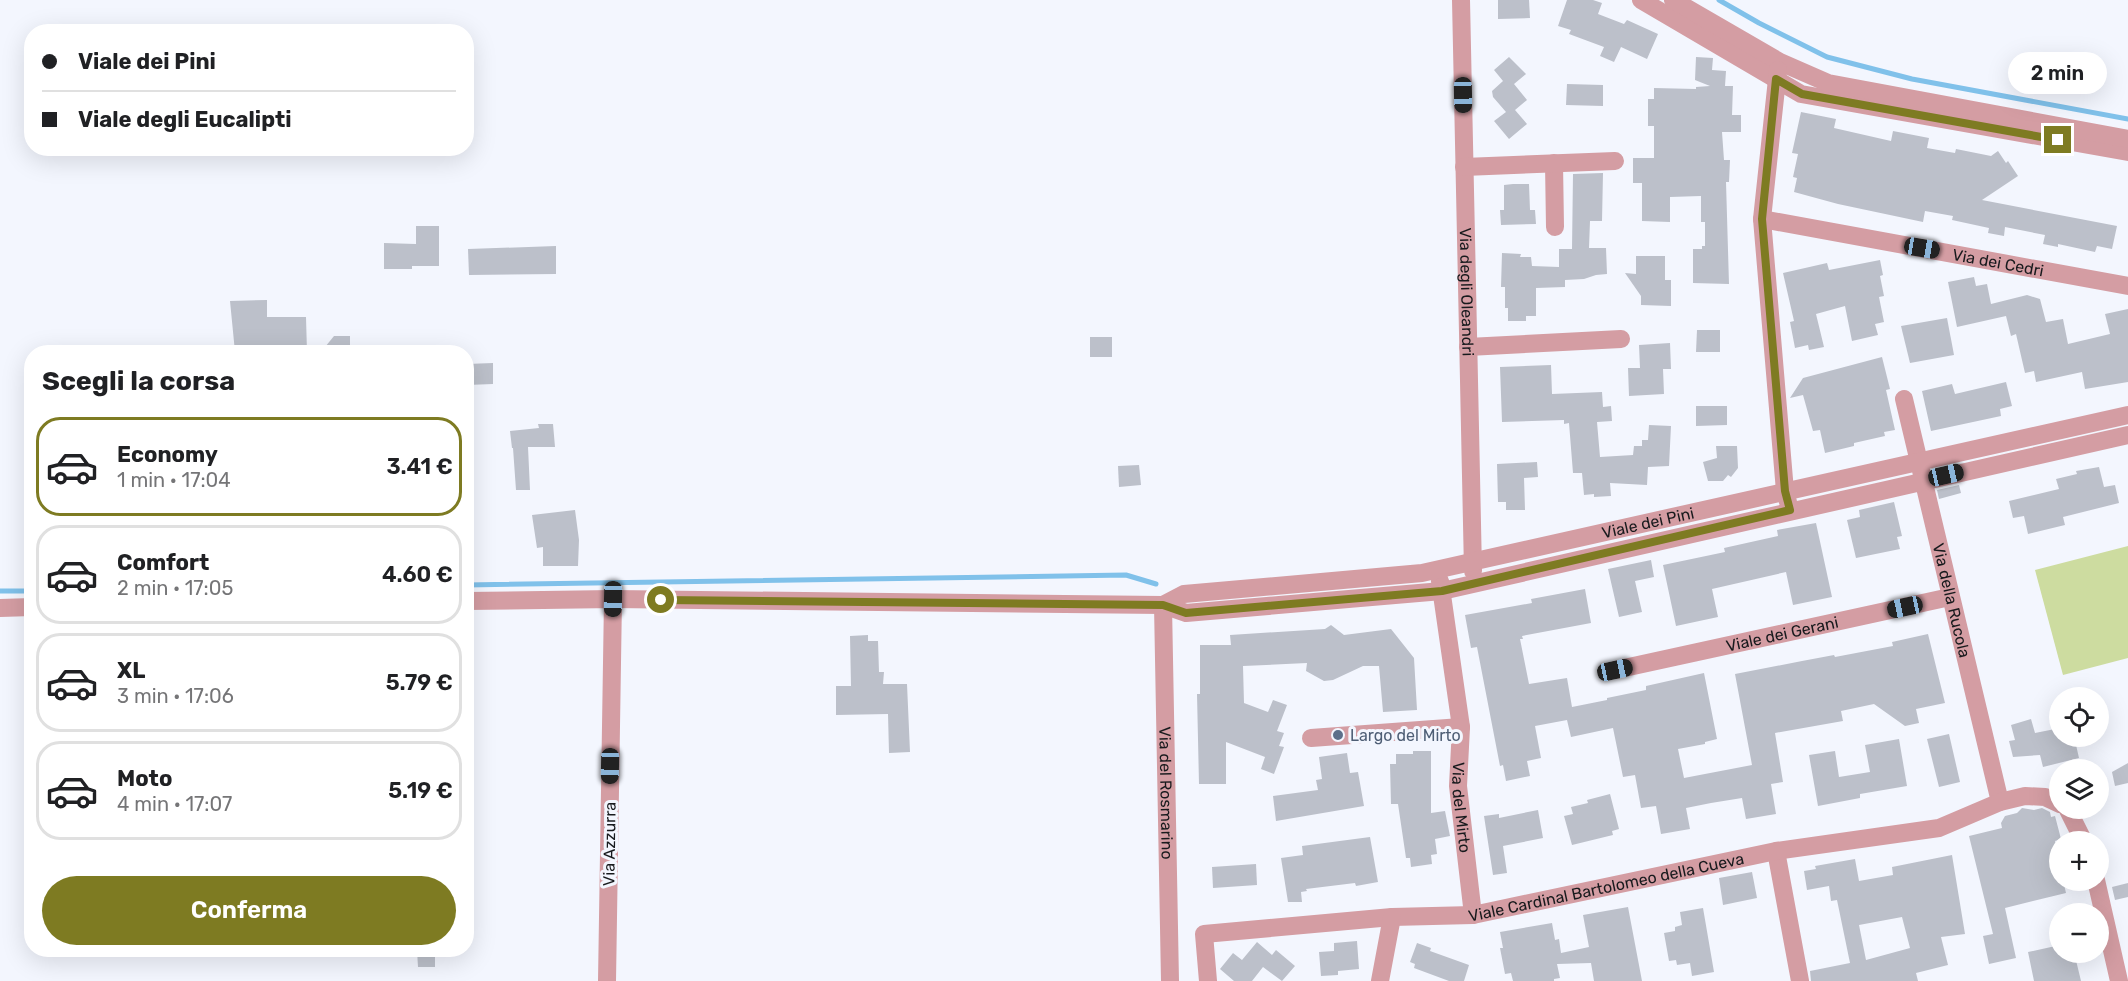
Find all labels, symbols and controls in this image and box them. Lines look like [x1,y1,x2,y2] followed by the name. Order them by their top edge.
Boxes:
[78,48,216,75] text: Viale dei Pini
[2008,53,2108,95] callout: 2 min
[2031,61,2084,85] text: 2 min
[1454,77,1472,113] car
[78,106,292,133] text: Viale degli Eucalipti
[2044,126,2071,153] route end
[1456,227,1477,356] street label: Via degli Oleandri
[1903,236,1941,260] car
[1951,245,2045,280] street label: Via dei Cedri
[42,365,235,397] text: Scegli la corsa
[45,440,99,494] icon: car
[117,441,218,468] text: Economy
[386,453,453,480] text: 3.41 €
[1926,462,1966,488] car
[117,468,231,492] text: 1 min · 17:04
[1600,503,1696,542] street label: Viale dei Pini
[1929,541,1974,660] street label: Via della Rucola
[45,548,99,602] icon: car
[117,549,209,576] text: Comfort
[382,561,453,588] text: 4.60 €
[117,576,233,600] text: 2 min · 17:05
[604,581,622,617] car
[647,586,674,613] route start
[1886,594,1924,620] car
[1724,613,1840,656] street label: Viale dei Gerani
[45,656,99,710] icon: car
[117,657,145,684] text: XL
[1596,657,1634,683] car
[386,669,453,696] text: 5.79 €
[117,684,234,708] text: 3 min · 17:06
[2049,687,2109,963] map controls
[2049,687,2109,747] button: locate
[1155,726,1177,860] street label: Via del Rosmarino
[1350,726,1461,745] place label: Largo del Mirto
[1331,728,1345,742] marker: Largo del Mirto
[601,748,619,784] car
[2049,759,2109,819] button: layers
[1448,761,1475,854] street label: Via del Mirto
[45,764,99,818] icon: car
[117,765,172,792] text: Moto
[388,777,453,804] text: 5.19 €
[117,792,232,816] text: 4 min · 17:07
[599,802,620,886] street label: Via Azzurra
[2049,831,2109,891] button: +
[1467,849,1746,926] street label: Viale Cardinal Bartolomeo della Cueva
[42,876,456,945] button: Conferma
[2049,903,2109,963] button: −

